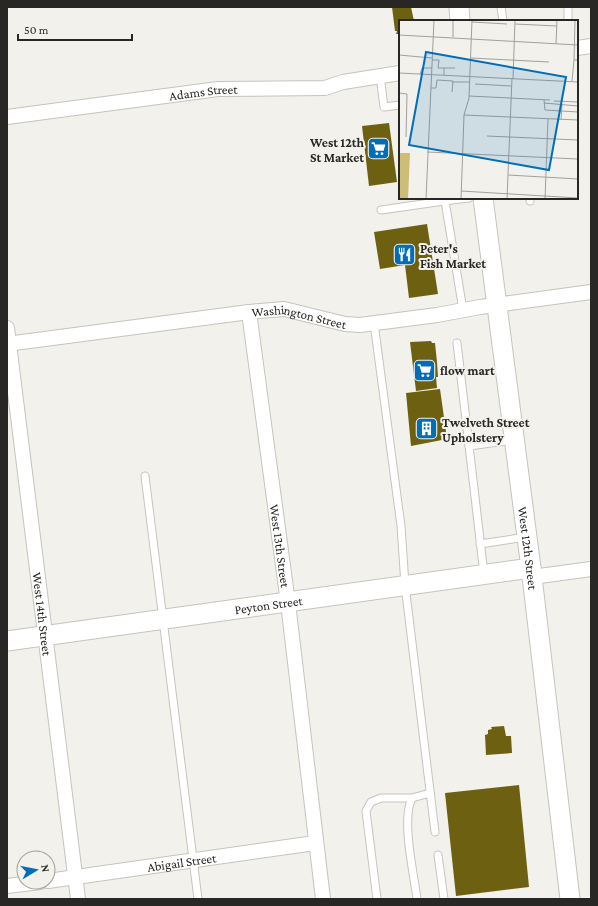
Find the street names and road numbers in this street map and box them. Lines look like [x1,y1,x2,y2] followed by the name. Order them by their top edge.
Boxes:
[168,82,238,103] street label: Adams Street
[251,302,349,332] street label: Washington Street
[267,503,293,589] street label: West 13th Street
[515,506,541,591] street label: West 12th Street
[29,571,55,657] street label: West 14th Street
[234,593,304,617] street label: Peyton Street
[146,850,218,875] street label: Abigail Street

